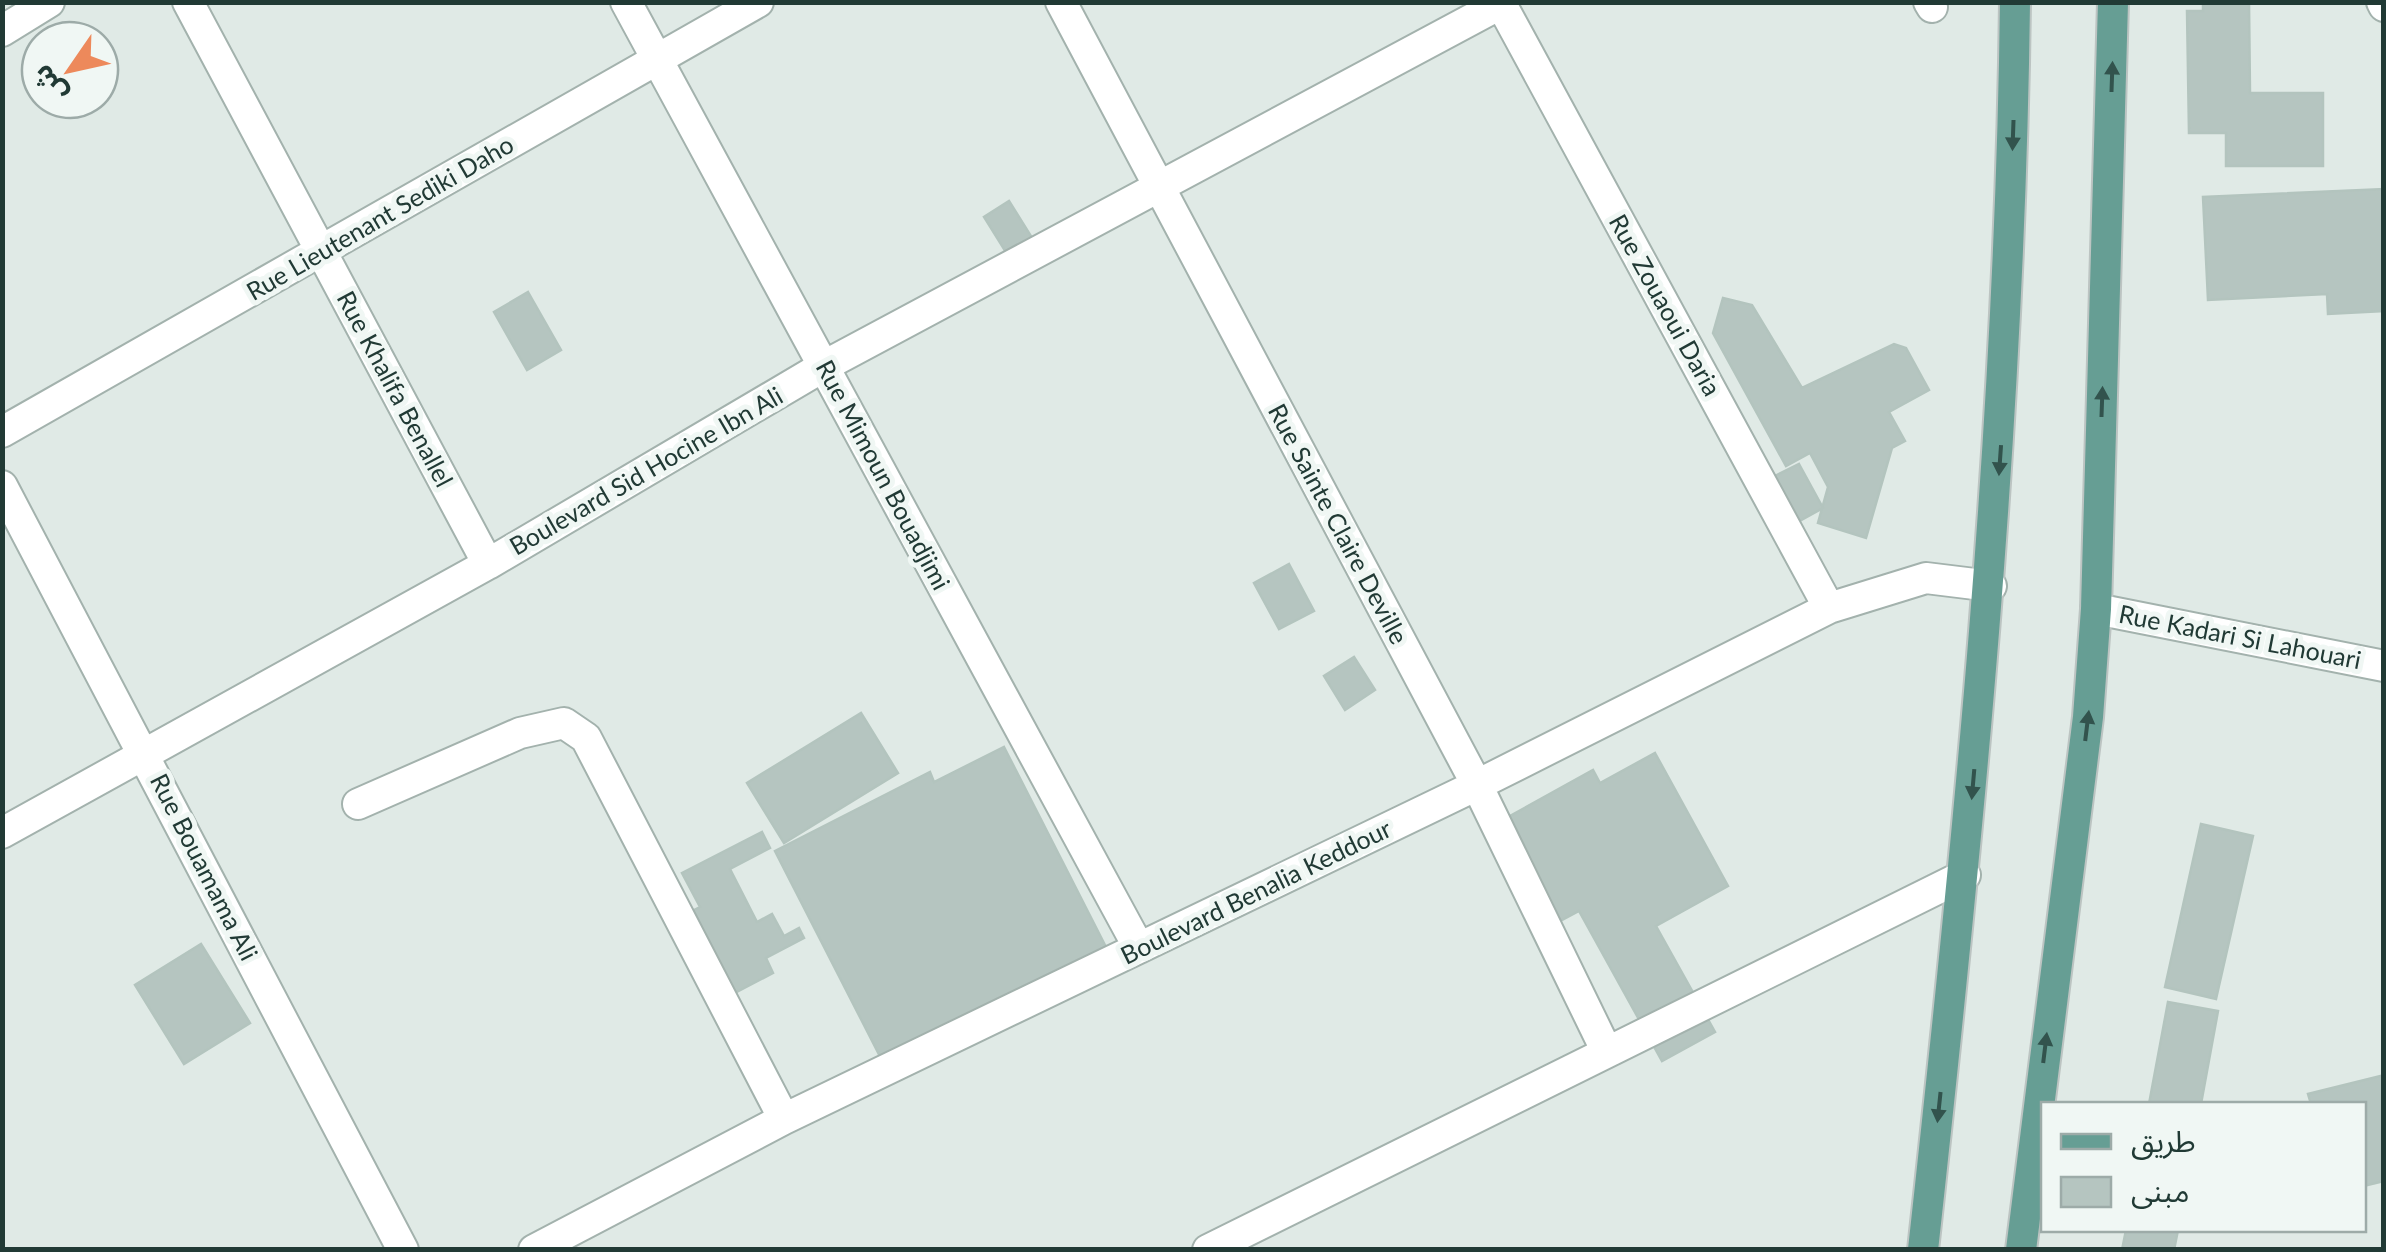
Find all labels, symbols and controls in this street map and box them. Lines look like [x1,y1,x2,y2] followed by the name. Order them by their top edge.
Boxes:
[20,20,120,120] north arrow
[24,59,73,110] text: ش
[2104,60,2120,92] one-way arrow
[2005,119,2021,151] one-way arrow
[241,128,518,306] street label: Rue Lieutenant Sediki Daho
[1604,209,1728,400] street label: Rue Zouaoui Daria
[332,285,460,492] street label: Rue Khalifa Benallel
[811,355,957,595] street label: Rue Mimoun Bouadjimi
[504,380,787,561] street label: Boulevard Sid Hocine Ibn Ali
[2095,385,2111,417] one-way arrow
[1263,398,1415,649] street label: Rue Sainte Claire Deville
[1992,444,2008,476] one-way arrow
[2116,598,2364,674] street label: Rue Kadari Si Lahouari
[2079,710,2095,742] one-way arrow
[145,768,265,965] street label: Rue Bouamama Ali
[1965,768,1981,800] one-way arrow
[1115,812,1396,970] street label: Boulevard Benalia Keddour
[2037,1032,2053,1064] one-way arrow
[1931,1091,1947,1123] one-way arrow
[2041,1102,2366,1232] legend
[2131,1122,2196,1160] text: طريق
[2131,1172,2189,1209] text: مبنى

